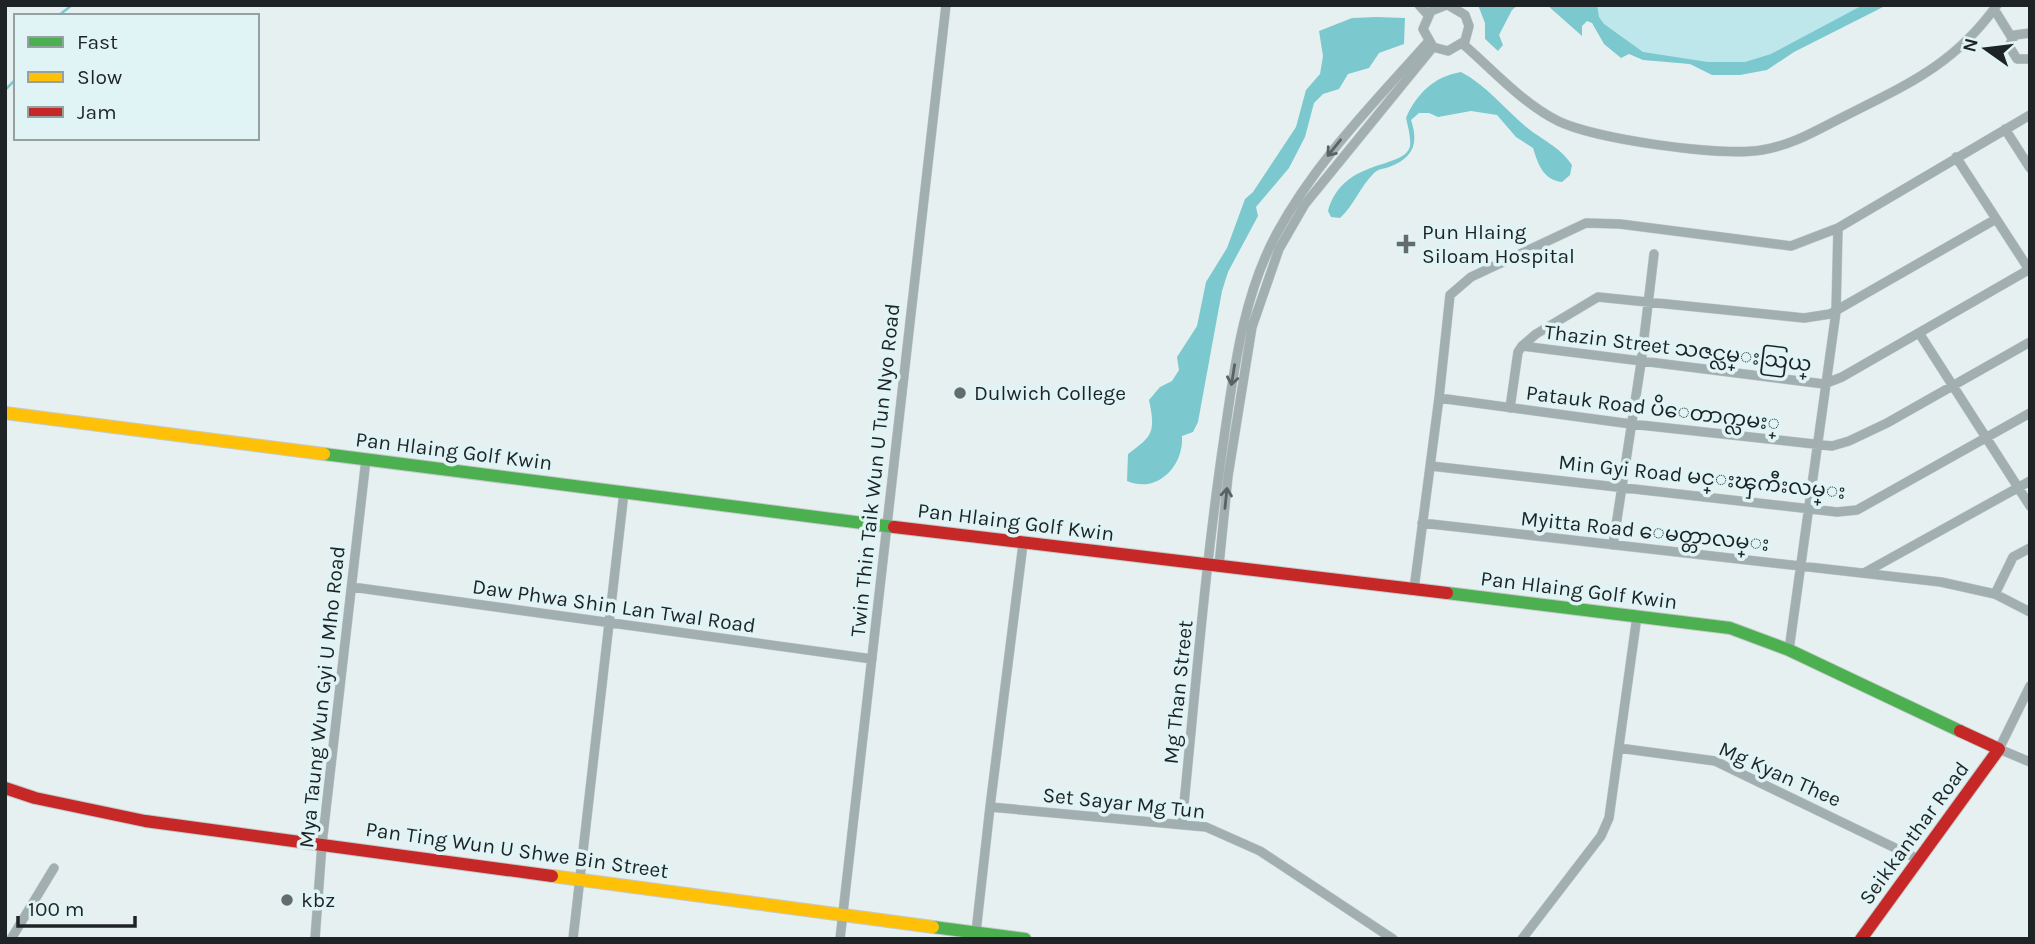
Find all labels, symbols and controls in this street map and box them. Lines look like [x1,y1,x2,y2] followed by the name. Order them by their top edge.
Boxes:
[14,14,259,140] legend
[1951,14,2021,84] north arrow
[77,30,118,54] text: Fast
[1958,36,1983,54] text: N
[77,65,122,89] text: Slow
[77,100,117,124] text: Jam
[1327,139,1342,157] one-way arrow
[1422,220,1575,268] place label: Pun Hlaing Siloam Hospital
[1396,234,1416,254] marker: Pun Hlaing Siloam Hospital
[846,302,904,638] street label: Twin Thin Taik Wun U Tun Nyo Road
[1542,317,1813,381] street label: Thazin Street သဇင္လမ္းသြယ္
[1226,364,1239,386] one-way arrow
[1524,377,1782,440] street label: Patauk Road ပိေတာက္လမး္
[974,381,1126,405] place label: Dulwich College
[952,385,968,401] marker: Dulwich College
[354,427,554,475] street label: Pan Hlaing Golf Kwin
[1557,446,1847,509] street label: Min Gyi Road မင္းၾကီးလမ္း
[1220,487,1233,509] one-way arrow
[916,498,1116,546] street label: Pan Hlaing Golf Kwin
[1519,506,1771,561] street label: Myitta Road ေမတ္တာလမ္း
[294,545,350,849] street label: Mya Taung Wun Gyi U Mho Road
[1479,566,1679,614] street label: Pan Hlaing Golf Kwin
[471,574,757,638] street label: Daw Phwa Shin Lan Twal Road
[1159,619,1198,765] street label: Mg Than Street
[1715,736,1845,812] street label: Mg Kyan Thee
[1854,757,1974,909] street label: Seikkanthar Road
[1041,783,1207,823] street label: Set Sayar Mg Tun
[364,817,670,883] street label: Pan Ting Wun U Shwe Bin Street
[18,884,135,928] scale bar
[301,888,335,912] place label: kbz
[279,892,295,908] marker: kbz
[28,897,85,921] text: 100 m

